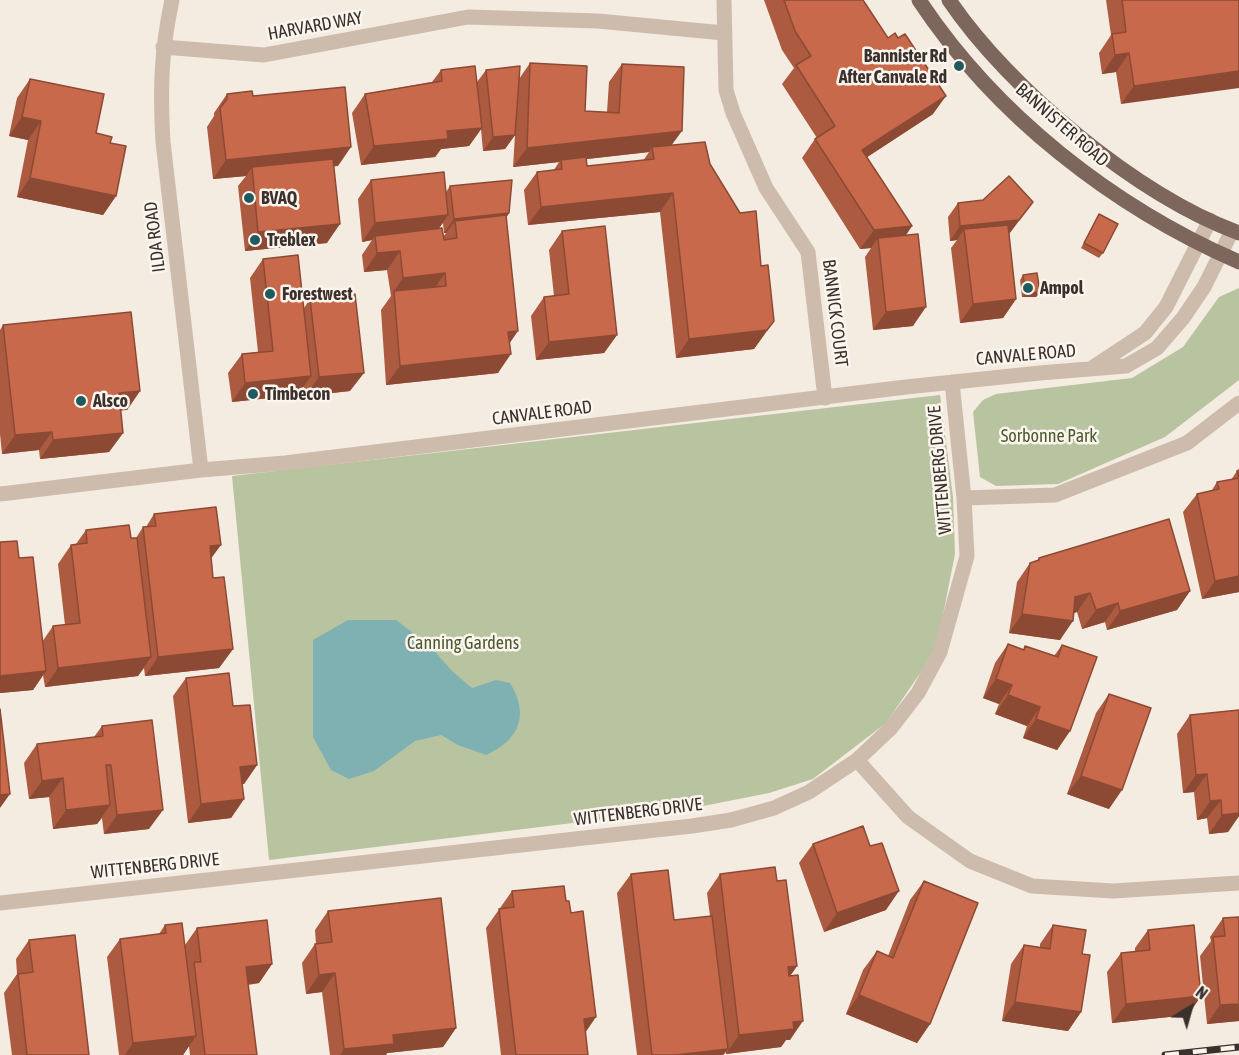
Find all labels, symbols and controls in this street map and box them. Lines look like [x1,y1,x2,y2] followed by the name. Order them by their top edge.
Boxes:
[266,7,364,45] street label: HARVARD WAY
[839,45,947,88] place label: Bannister Rd After Canvale Rd
[952,59,966,73] marker: Bannister Rd After Canvale Rd
[1011,79,1113,171] street label: BANNISTER ROAD
[261,187,297,209] place label: BVAQ
[242,191,256,205] marker: BVAQ
[140,200,170,274] street label: ILDA ROAD
[267,229,316,251] place label: Treblex
[248,233,262,247] marker: Treblex
[818,258,852,368] street label: BANNICK COURT
[1040,277,1084,299] place label: Ampol
[1021,281,1035,295] marker: Ampol
[282,283,353,305] place label: Forestwest
[263,287,277,301] marker: Forestwest
[975,340,1077,370] street label: CANVALE ROAD
[265,383,330,405] place label: Timbecon
[246,387,260,401] marker: Timbecon
[93,390,128,412] place label: Alsco
[74,394,88,408] marker: Alsco
[491,396,593,430] street label: CANVALE ROAD
[924,405,956,535] street label: WITTENBERG DRIVE
[1001,425,1097,447] park label: Sorbonne Park
[407,632,519,654] park label: Canning Gardens
[573,793,703,831] street label: WITTENBERG DRIVE
[90,849,220,883] street label: WITTENBERG DRIVE
[1161,977,1221,1037] north arrow
[1193,983,1211,1003] text: N

